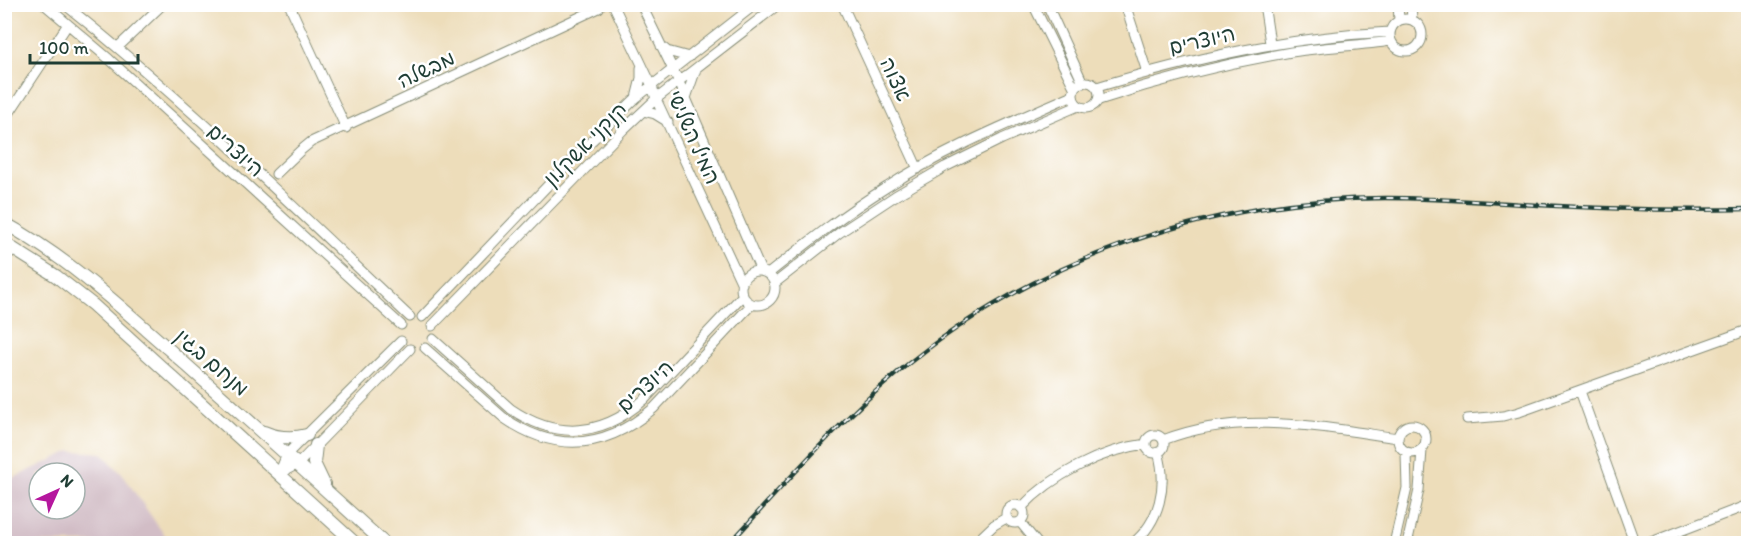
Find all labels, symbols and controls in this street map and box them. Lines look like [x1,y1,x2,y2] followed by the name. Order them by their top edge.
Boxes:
[1167,20,1237,60] street label: היוצרים
[30,27,138,65] scale bar
[39,37,89,59] text: 100 m
[393,45,459,93] street label: מבשלה
[875,53,917,105] street label: אצוה
[662,86,726,188] street label: המיל השלישי
[538,97,633,192] street label: קנקני אשקלון
[203,118,269,182] street label: היוצרים
[169,323,254,402] street label: מנחם בגין
[612,354,678,418] street label: היוצרים
[27,461,87,521] north arrow
[57,470,78,491] text: N

